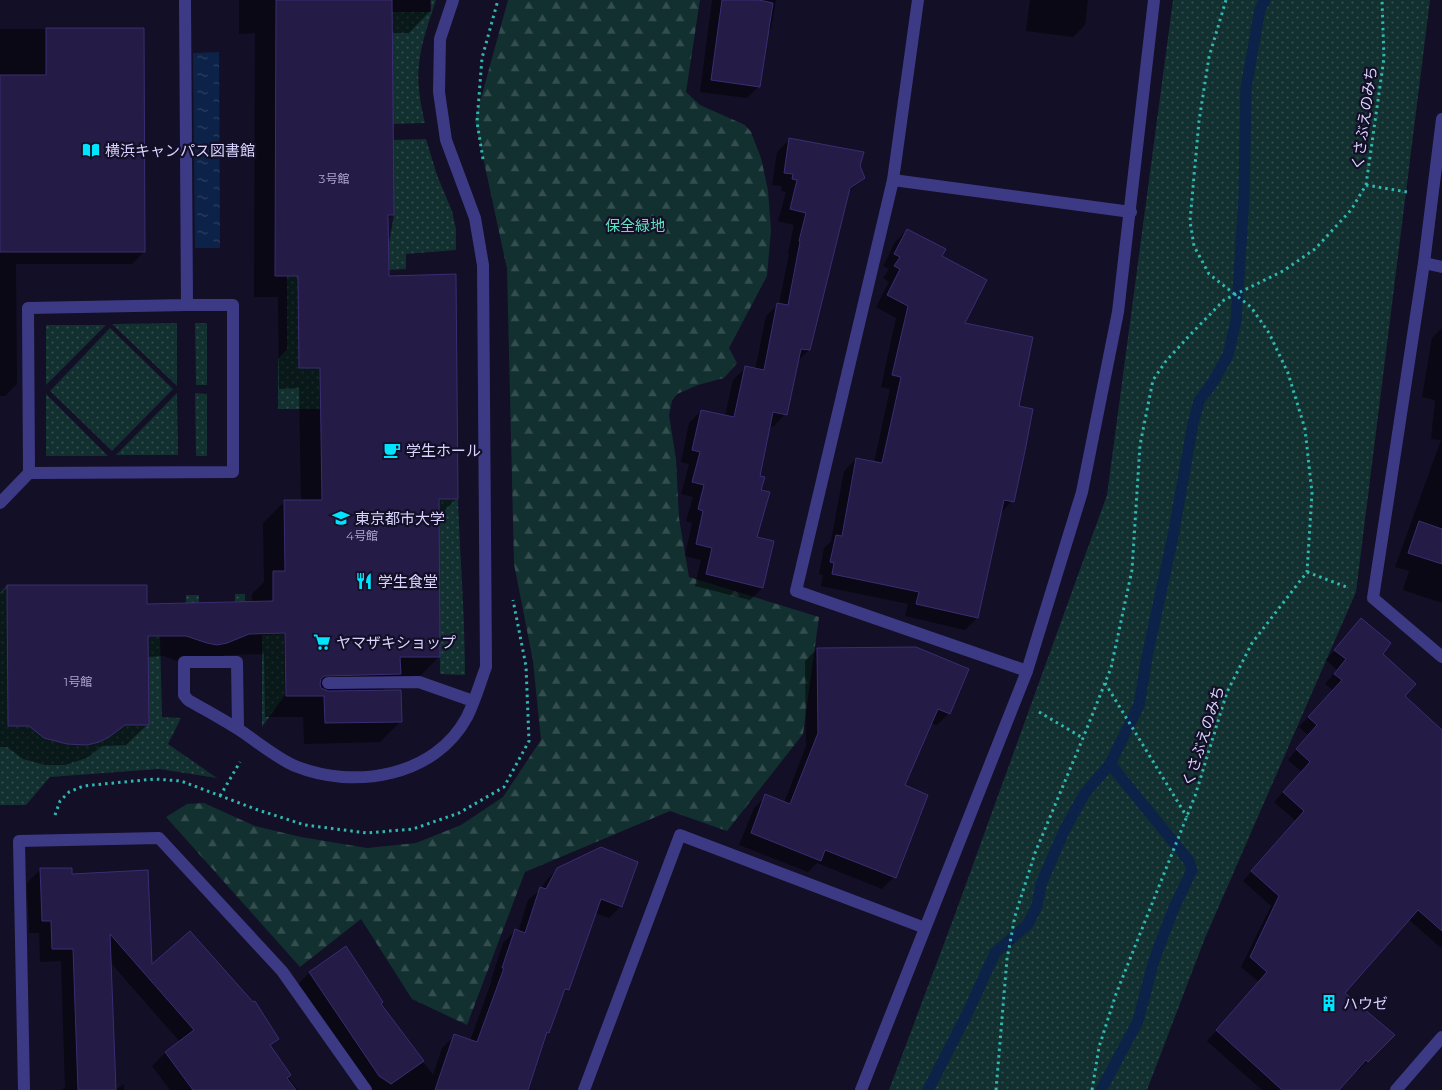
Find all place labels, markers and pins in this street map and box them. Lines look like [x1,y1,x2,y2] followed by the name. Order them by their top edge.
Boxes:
[81,140,101,160] library icon: 横浜キャンパス図書館
[105,141,255,160] place label: 横浜キャンパス図書館
[382,440,402,460] cafe icon: 学生ホール
[406,441,481,460] place label: 学生ホール
[331,508,351,528] school or university icon: 東京都市大学
[355,509,445,528] place label: 東京都市大学
[354,571,374,591] restaurant icon: 学生食堂
[378,572,438,591] place label: 学生食堂
[312,632,332,652] supermarket icon: ヤマザキショップ
[336,633,456,652] place label: ヤマザキショップ
[1319,993,1339,1013] building icon: ハウゼ
[1343,994,1388,1013] place label: ハウゼ

